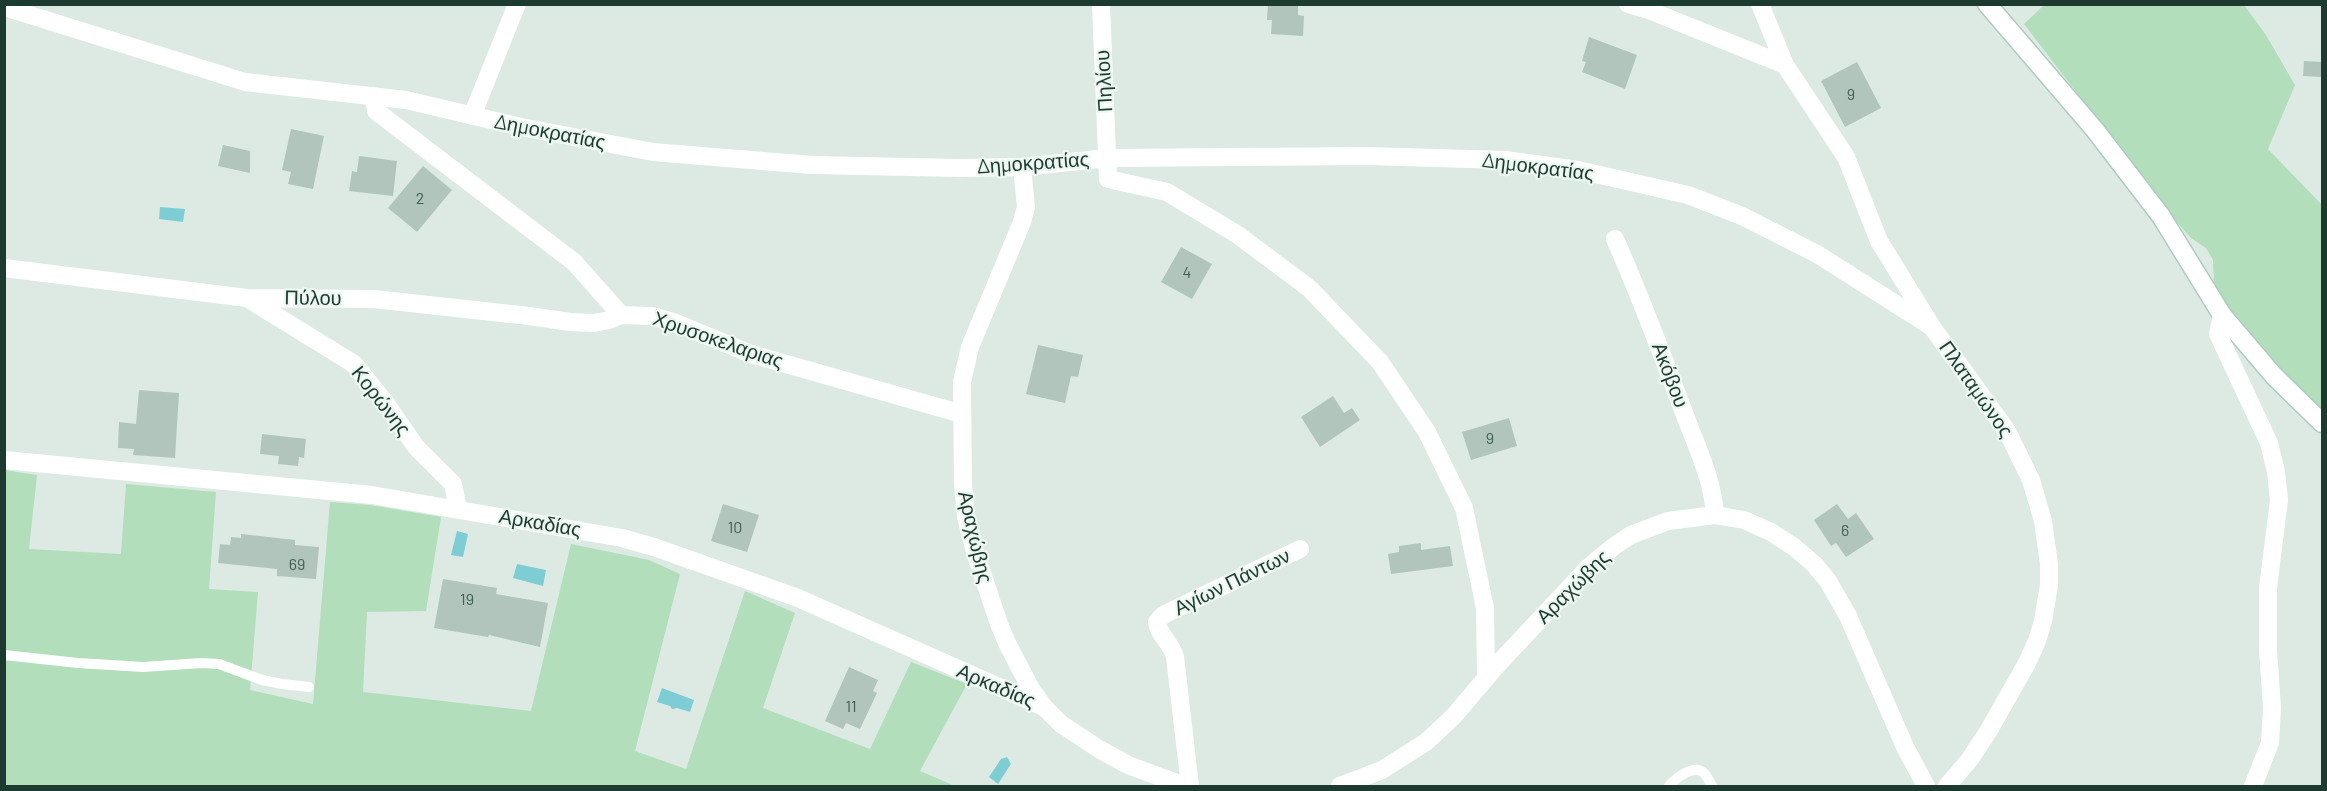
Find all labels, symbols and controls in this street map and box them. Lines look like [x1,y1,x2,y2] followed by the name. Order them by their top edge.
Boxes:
[1090,49,1118,113] street label: Πηλίου
[1847,85,1855,105] house number: 9
[493,109,607,155] street label: Δημοκρατίας
[976,147,1090,179] street label: Δημοκρατίας
[1481,148,1595,186] street label: Δημοκρατίας
[416,189,424,209] house number: 2
[1183,263,1191,283] house number: 4
[284,286,342,310] street label: Πύλου
[650,306,786,374] street label: Χρυσοκελαριας
[1934,336,2018,442] street label: Πλαταμώνος
[1647,339,1693,411] street label: Ακόβου
[346,361,416,441] street label: Κορώνης
[1486,429,1494,449] house number: 9
[953,488,997,586] street label: Αραχώβης
[497,504,583,542] street label: Αρκαδίας
[728,518,742,538] house number: 10
[1841,521,1849,541] house number: 6
[1170,544,1294,620] street label: Αγίων Πάντων
[1531,545,1615,629] street label: Αραχώβης
[289,555,305,575] house number: 69
[460,590,474,610] house number: 19
[953,659,1039,713] street label: Αρκαδίας
[845,697,857,717] house number: 11

